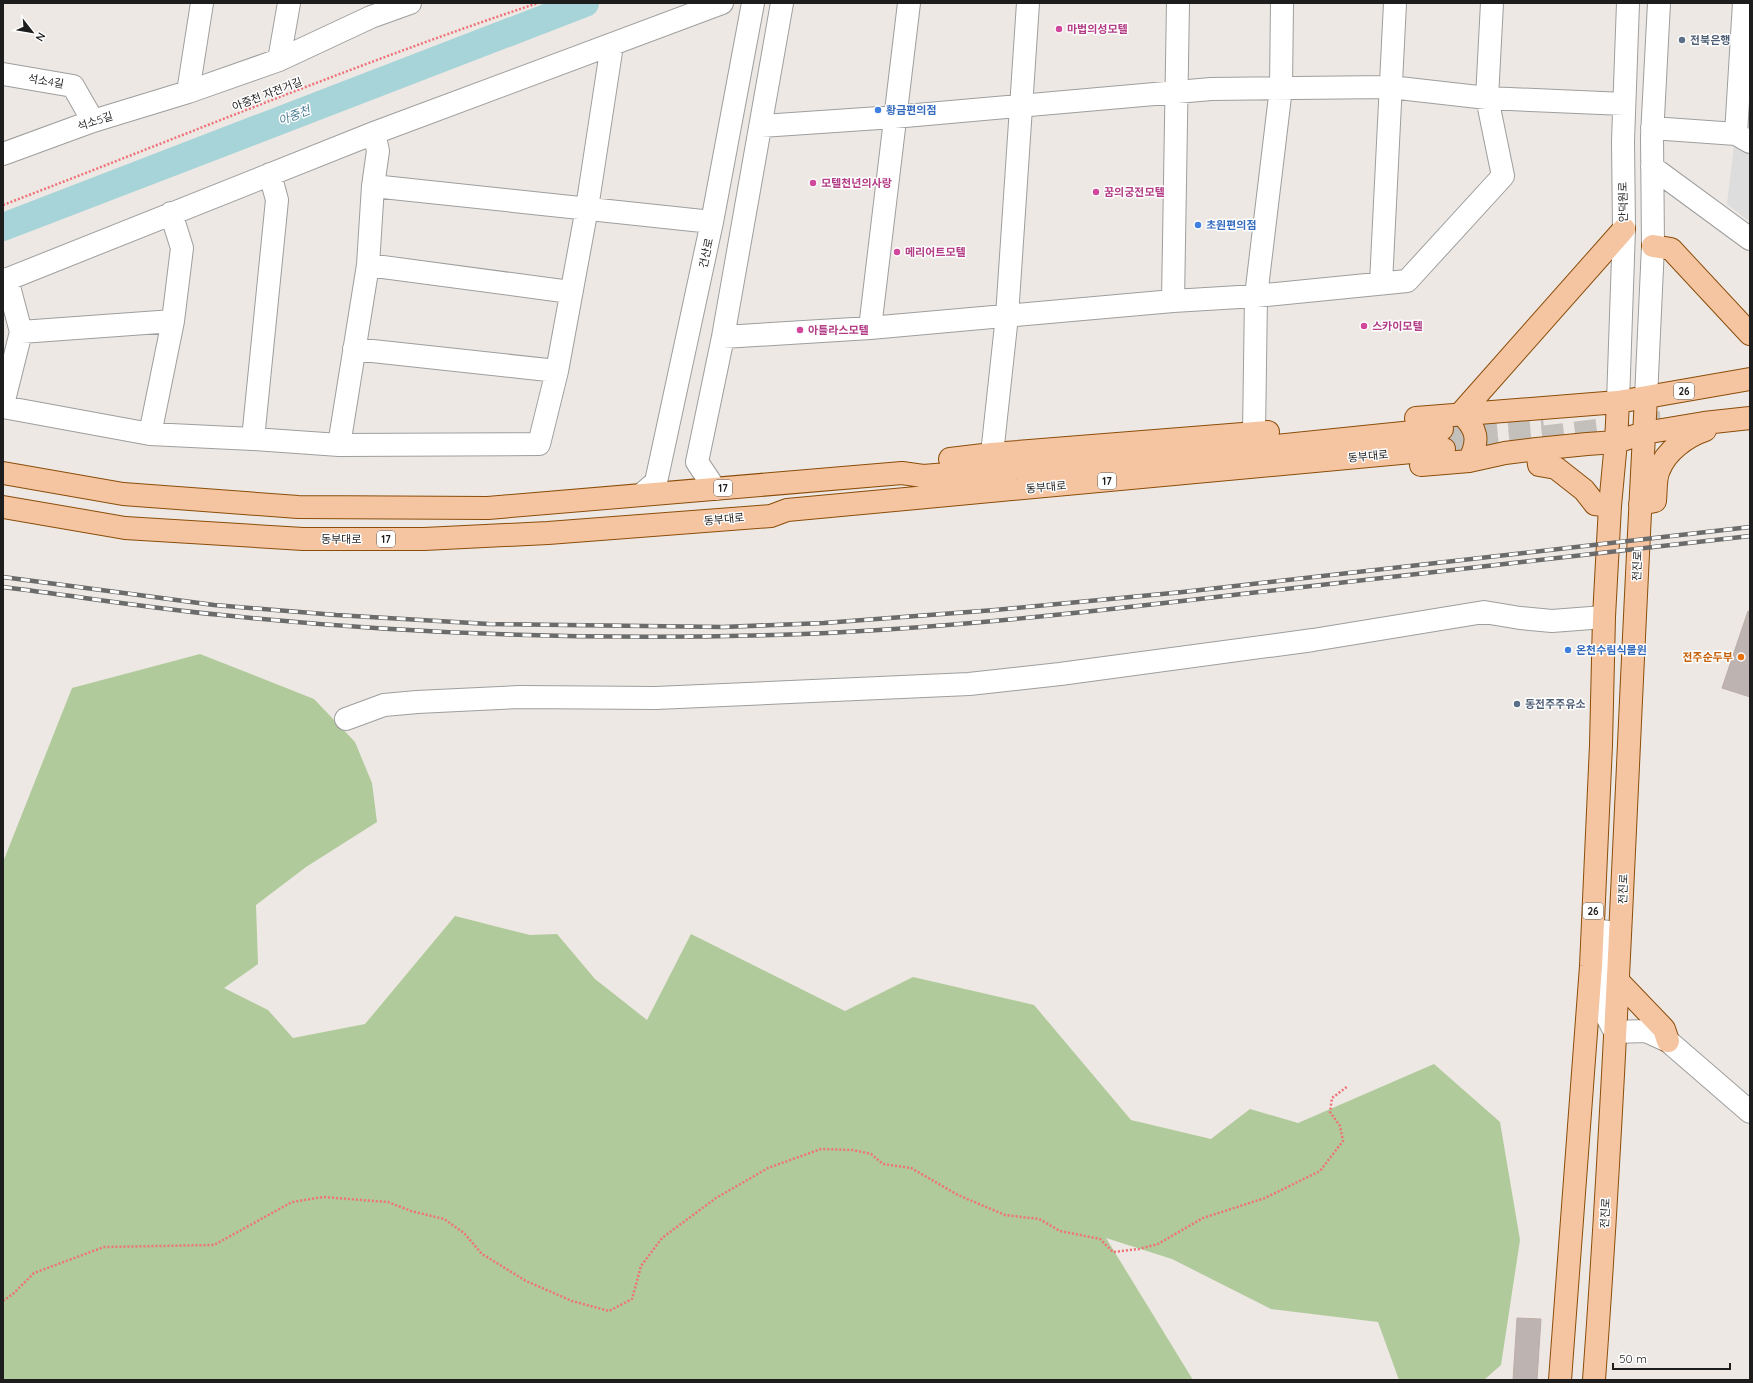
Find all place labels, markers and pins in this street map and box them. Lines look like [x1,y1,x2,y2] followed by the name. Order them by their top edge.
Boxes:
[1067,22,1128,36] place label: 마법의성모텔
[1054,24,1064,34] marker: 마법의성모텔
[1690,33,1730,47] place label: 전북은행
[1677,35,1687,45] marker: 전북은행
[886,103,937,117] place label: 황금편의점
[873,105,883,115] marker: 황금편의점
[821,176,892,190] place label: 모텔천년의사랑
[808,178,818,188] marker: 모텔천년의사랑
[1104,185,1165,199] place label: 꿈의궁전모텔
[1091,187,1101,197] marker: 꿈의궁전모텔
[1206,218,1257,232] place label: 초원편의점
[1193,220,1203,230] marker: 초원편의점
[905,245,966,259] place label: 메리어트모텔
[892,247,902,257] marker: 메리어트모텔
[1372,319,1423,333] place label: 스카이모텔
[1359,321,1369,331] marker: 스카이모텔
[808,323,869,337] place label: 아틀라스모텔
[795,325,805,335] marker: 아틀라스모텔
[1576,643,1647,657] place label: 온천수림식물원
[1563,645,1573,655] marker: 온천수림식물원
[1682,650,1733,664] place label: 전주순두부
[1736,652,1746,662] marker: 전주순두부
[1525,697,1586,711] place label: 동전주주유소
[1512,699,1522,709] marker: 동전주주유소

